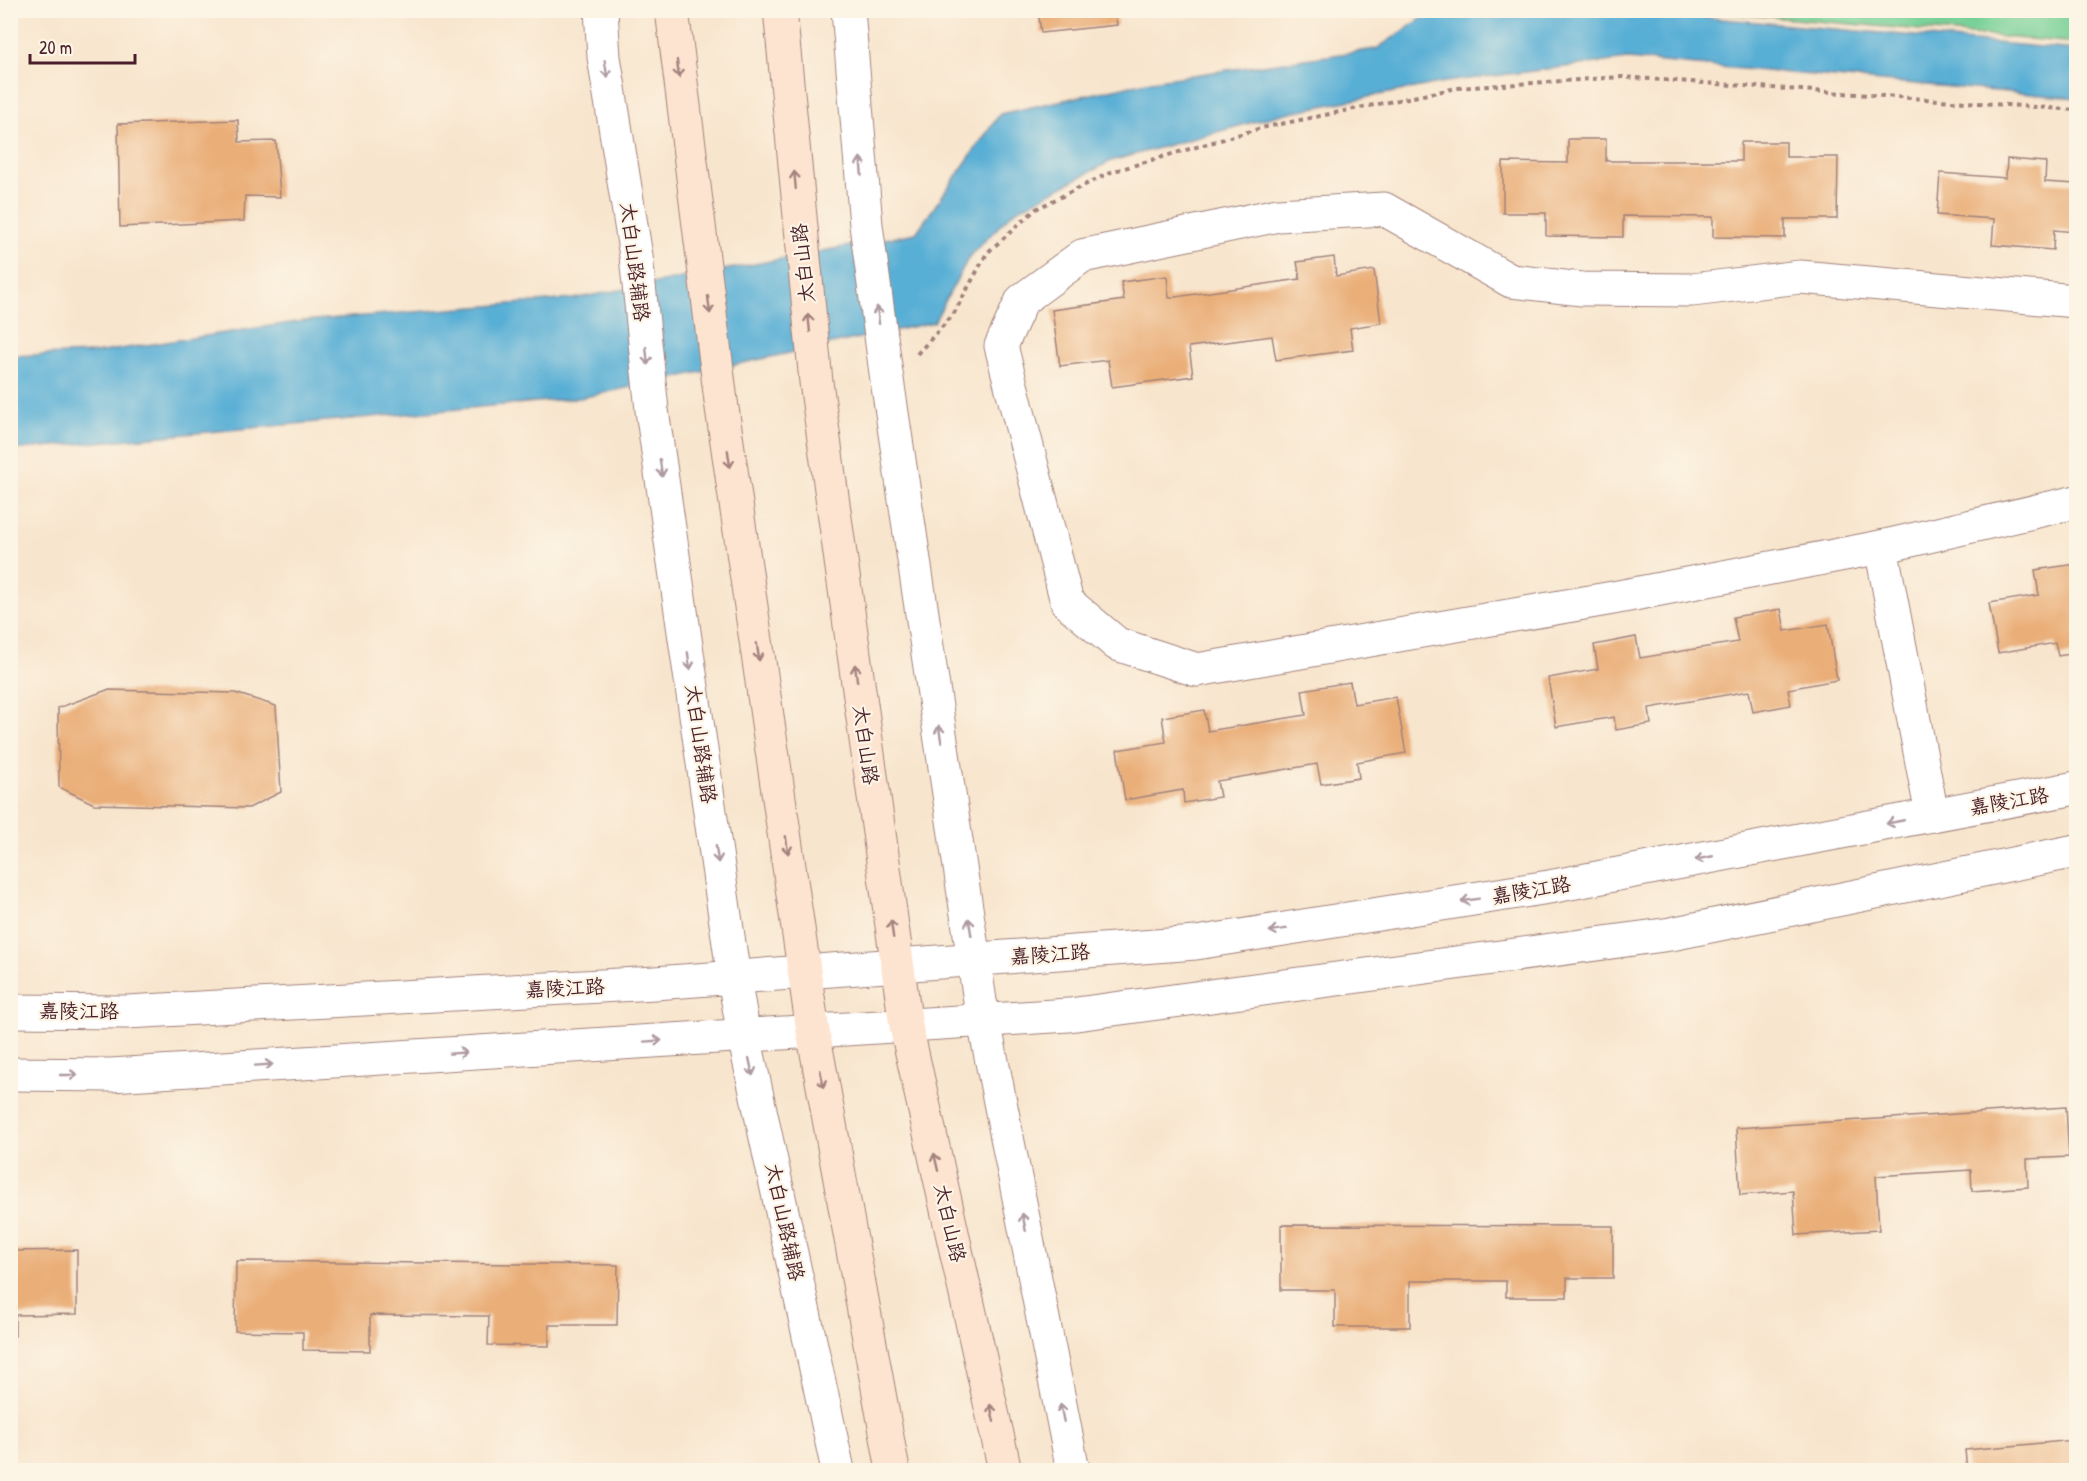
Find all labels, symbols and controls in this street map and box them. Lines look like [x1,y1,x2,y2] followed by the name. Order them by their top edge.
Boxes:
[30,27,135,65] scale bar
[39,35,72,60] text: 20 m
[601,58,612,78] one-way arrow
[673,58,684,78] one-way arrow
[855,157,866,177] one-way arrow
[789,170,800,190] one-way arrow
[615,201,656,324] street label: 太白山路辅路
[785,221,820,304] street label: 太白山路
[703,294,714,314] one-way arrow
[873,305,884,325] one-way arrow
[804,314,815,334] one-way arrow
[642,346,653,366] one-way arrow
[724,449,735,468] one-way arrow
[655,457,666,477] one-way arrow
[753,642,764,661] one-way arrow
[683,650,694,670] one-way arrow
[851,664,862,684] one-way arrow
[680,683,723,806] street label: 太白山路辅路
[848,703,886,787] street label: 太白山路
[935,725,946,744] one-way arrow
[1967,780,2052,821] street label: 嘉陵江路
[1886,817,1906,828] one-way arrow
[781,834,792,854] one-way arrow
[711,843,722,863] one-way arrow
[1694,853,1714,864] one-way arrow
[1489,869,1574,910] street label: 嘉陵江路
[1461,894,1481,905] one-way arrow
[964,918,975,937] one-way arrow
[886,919,897,939] one-way arrow
[1268,925,1288,936] one-way arrow
[1009,937,1092,970] street label: 嘉陵江路
[524,972,607,1003] street label: 嘉陵江路
[39,997,120,1024] street label: 嘉陵江路
[642,1036,662,1047] one-way arrow
[448,1048,468,1059] one-way arrow
[746,1057,757,1076] one-way arrow
[253,1060,273,1071] one-way arrow
[58,1069,78,1081] one-way arrow
[817,1069,828,1088] one-way arrow
[930,1152,941,1172] one-way arrow
[760,1160,811,1284] street label: 太白山路辅路
[928,1181,973,1266] street label: 太白山路
[1018,1213,1029,1232] one-way arrow
[986,1404,997,1424] one-way arrow
[1056,1404,1067,1423] one-way arrow

